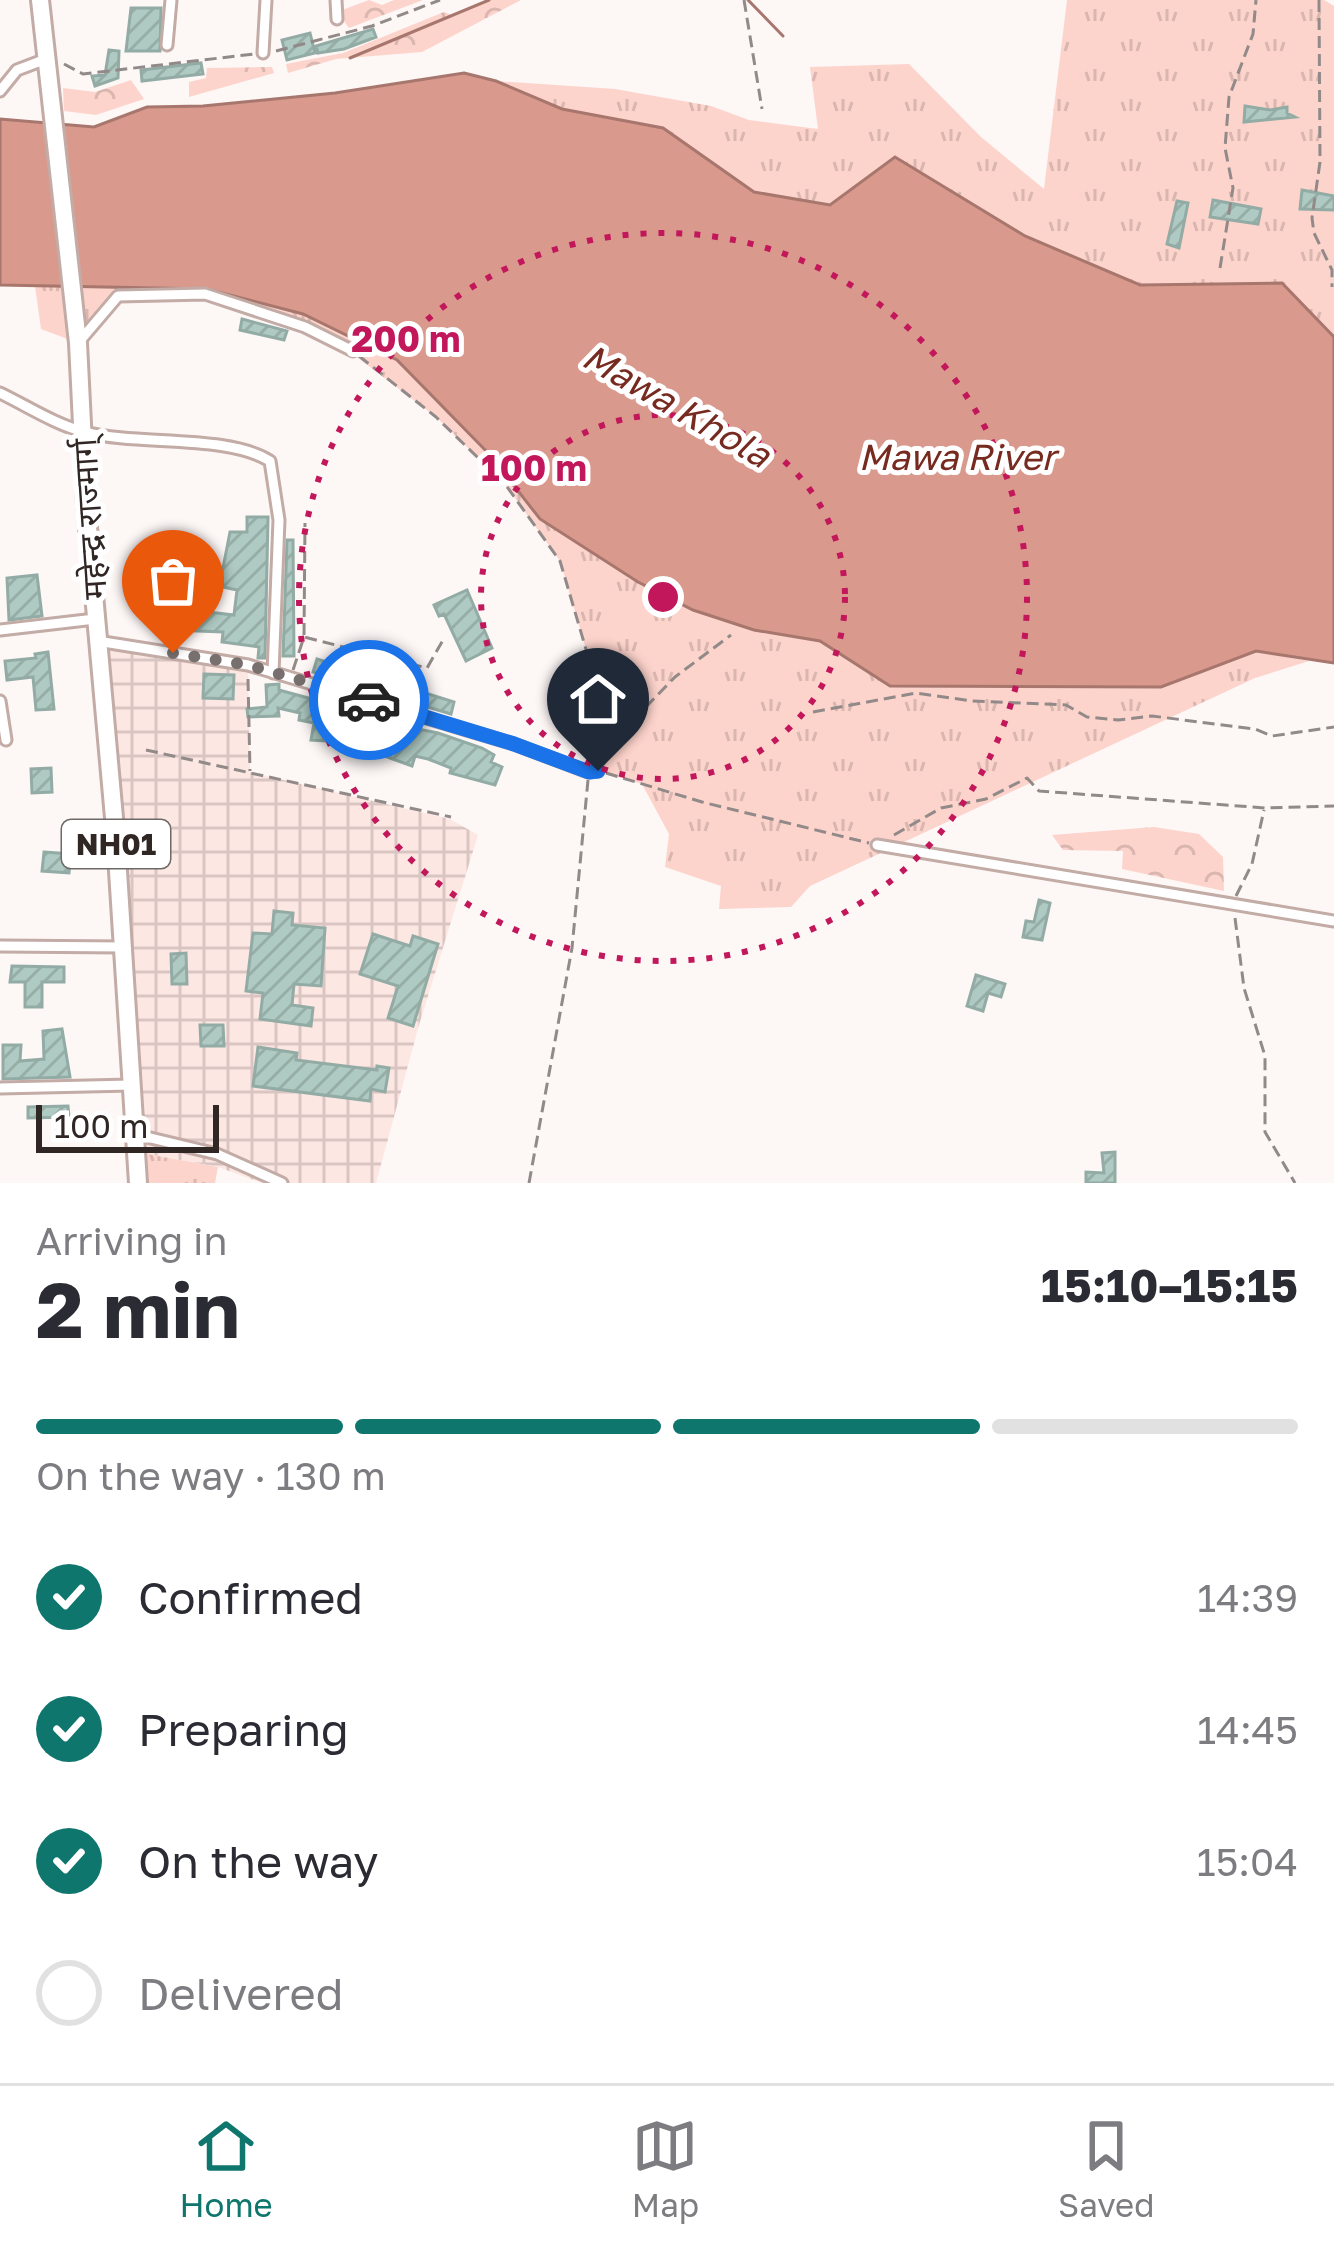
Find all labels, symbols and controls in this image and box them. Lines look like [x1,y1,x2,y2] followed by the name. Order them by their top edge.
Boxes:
[351,317,461,360] text: 200 m
[576,334,780,477] water label: Mawa Khola
[64,432,116,601] street label: महेन्द्र राज्मार्ग्
[858,435,1061,478] water label: Mawa River
[481,446,587,489] text: 100 m
[122,530,224,653] pin
[140,548,206,614] icon: bag
[642,576,684,618] centre of rings
[309,640,429,760] courier
[547,648,649,771] pin
[565,666,631,732] icon: home
[336,667,402,733] icon: car
[62,820,170,868] road number: NH01
[36,1099,219,1152] scale bar
[54,1106,148,1145] text: 100 m
[36,1217,227,1264] text: Arriving in
[1041,1258,1298,1312] text: 15:10–15:15
[36,1262,240,1355] text: 2 min
[36,1452,386,1499] text: On the way · 130 m
[36,1564,102,1630] icon: check
[138,1570,363,1624] text: Confirmed
[1197,1574,1298,1621] text: 14:39
[36,1696,102,1762] icon: check
[138,1702,349,1756] text: Preparing
[1197,1706,1298,1753] text: 14:45
[36,1828,102,1894] icon: check
[138,1834,379,1888] text: On the way
[1197,1838,1298,1885] text: 15:04
[138,1966,343,2020] text: Delivered
[180,2113,273,2224] tab: Home
[632,2113,699,2224] tab: Map
[1058,2113,1154,2224] tab: Saved

